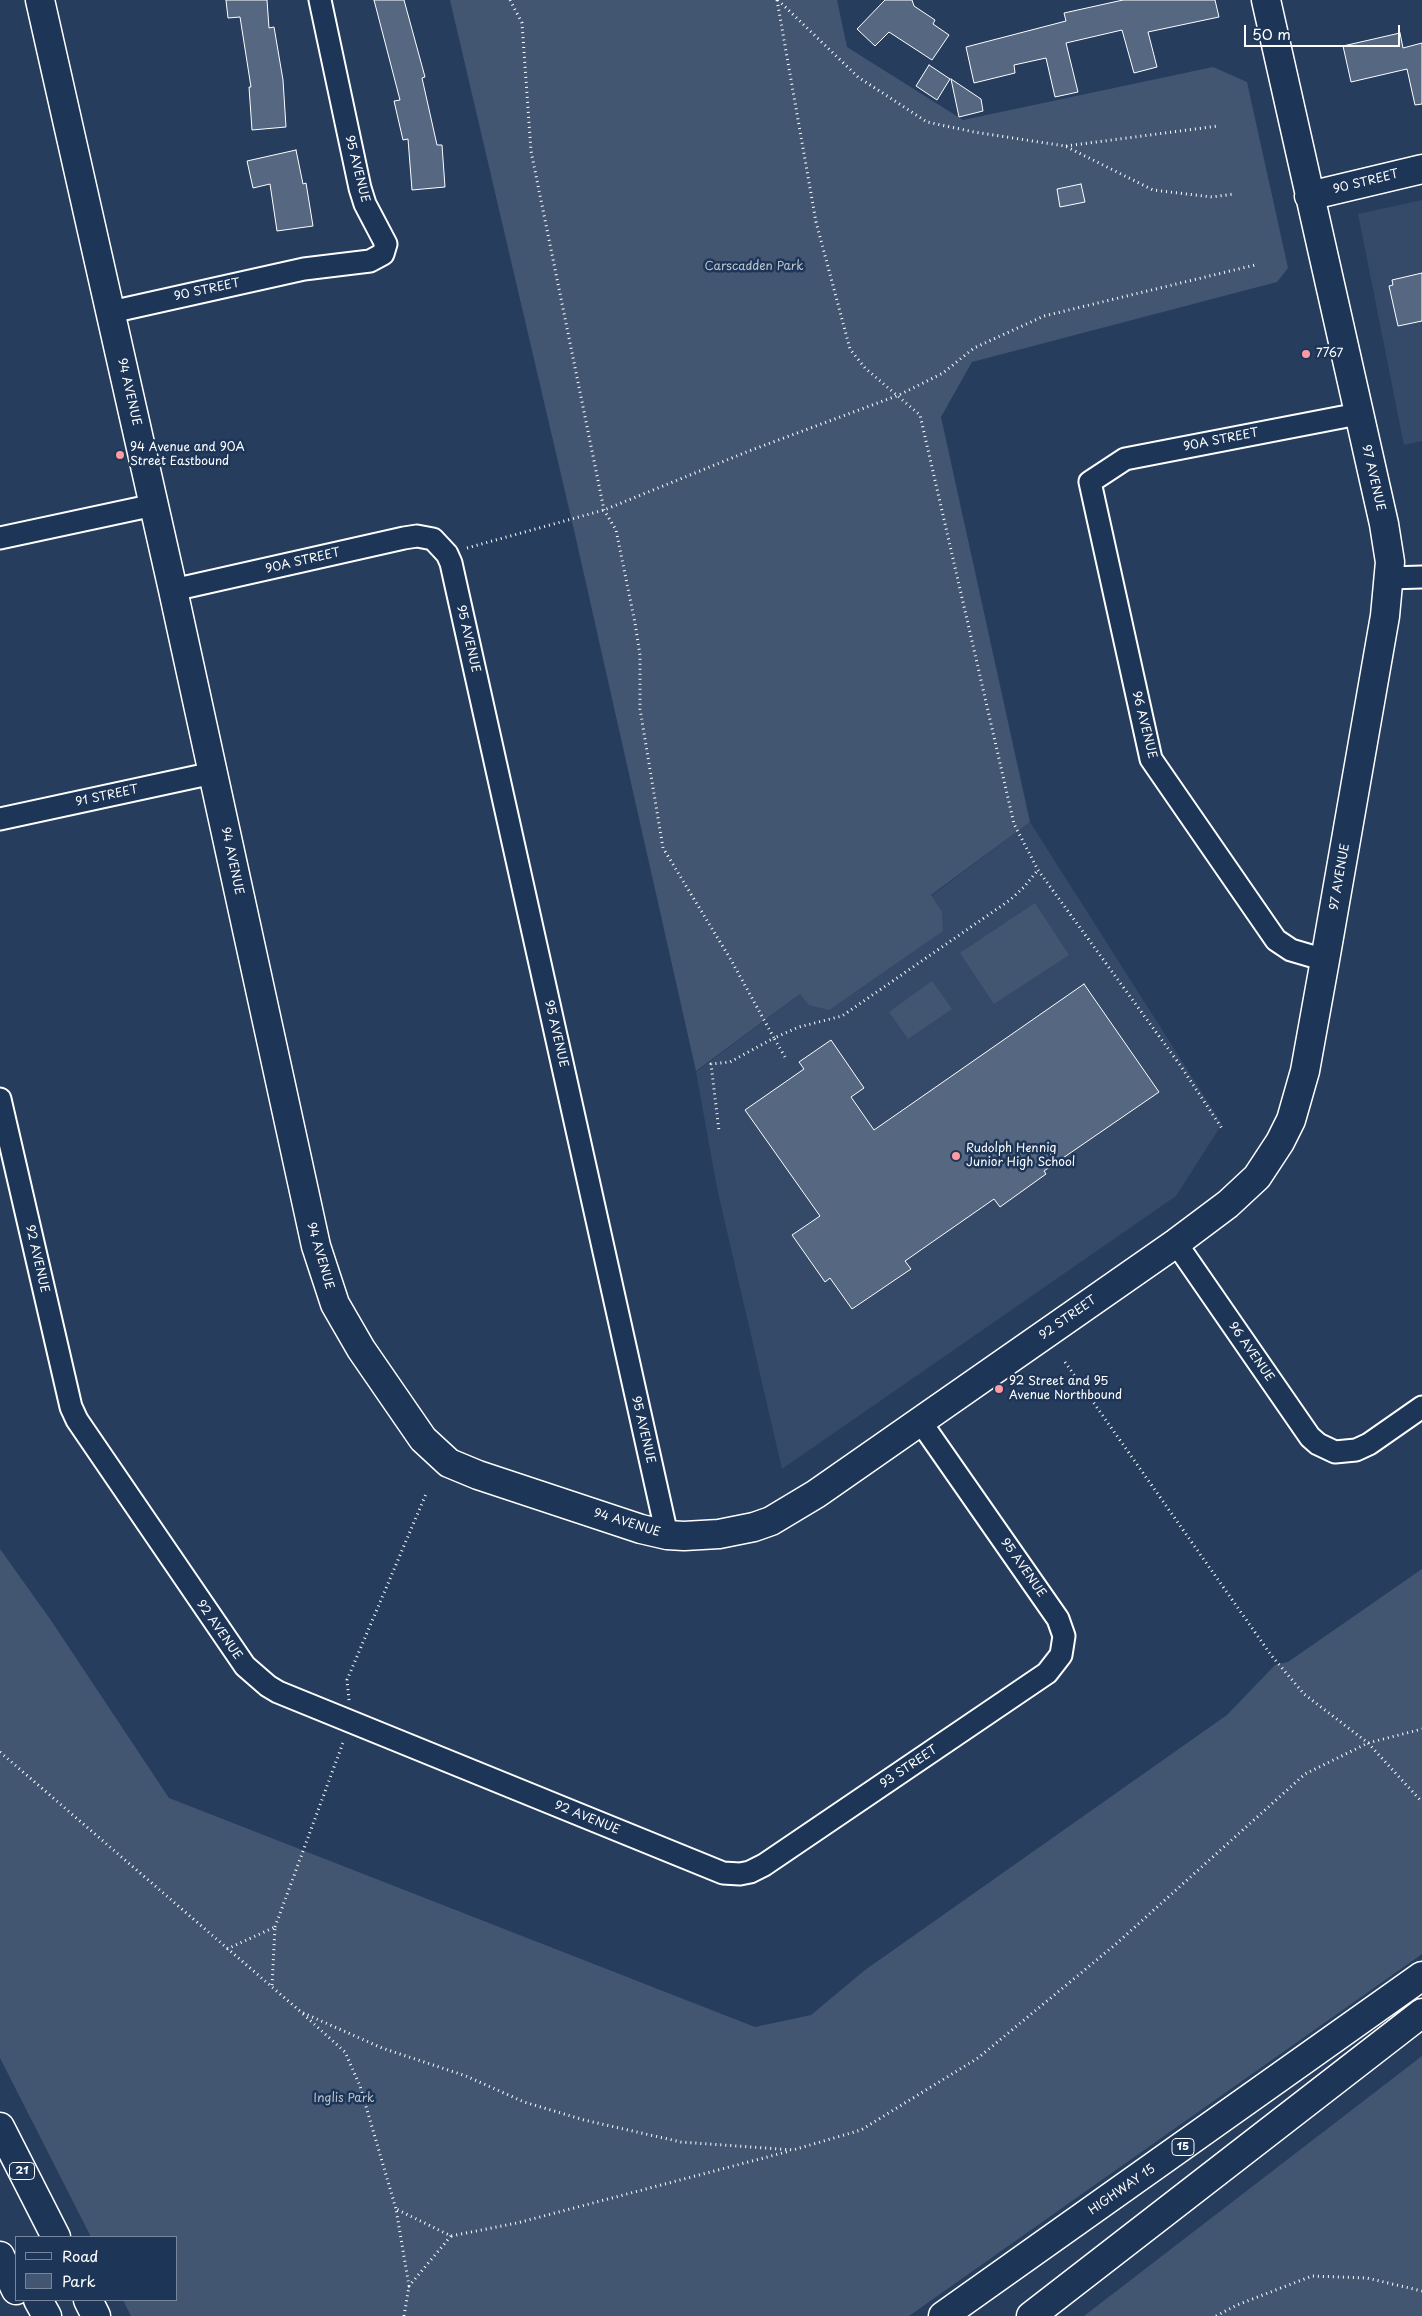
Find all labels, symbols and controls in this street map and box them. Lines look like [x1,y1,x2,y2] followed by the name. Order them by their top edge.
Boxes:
[1247,15,1403,47] scale bar
[1252,22,1291,45] text: 50 m
[342,134,372,204] street label: 95 AVENUE
[1332,167,1400,197] street label: 90 STREET
[704,260,804,274] park label: Carscadden Park
[173,276,241,304] street label: 90 STREET
[1316,347,1343,361] place label: 7767
[1300,348,1312,360] marker: 7767
[114,357,144,427] street label: 94 AVENUE
[1182,426,1260,454] street label: 90A STREET
[130,441,245,469] place label: 94 Avenue and 90A Street Eastbound
[1358,443,1388,513] street label: 97 AVENUE
[114,449,126,461] marker: 94 Avenue and 90A Street Eastbound
[264,545,342,577] street label: 90A STREET
[453,604,483,674] street label: 95 AVENUE
[1129,690,1159,760] street label: 96 AVENUE
[74,782,140,810] street label: 91 STREET
[218,826,246,896] street label: 94 AVENUE
[1327,842,1353,912] street label: 97 AVENUE
[541,999,571,1069] street label: 95 AVENUE
[966,1142,1075,1170] place label: Rudolph Hennig Junior High School
[950,1150,962,1162] marker: Rudolph Hennig Junior High School
[304,1221,336,1291] street label: 94 AVENUE
[22,1224,52,1294] street label: 92 AVENUE
[1037,1293,1099,1343] street label: 92 STREET
[1225,1320,1277,1384] street label: 96 AVENUE
[1009,1375,1122,1403] place label: 92 Street and 95 Avenue Northbound
[993,1383,1005,1395] marker: 92 Street and 95 Avenue Northbound
[628,1395,658,1465] street label: 95 AVENUE
[592,1506,662,1540] street label: 94 AVENUE
[997,1536,1049,1600] street label: 95 AVENUE
[193,1598,245,1662] street label: 92 AVENUE
[878,1743,940,1791] street label: 93 STREET
[552,1798,622,1838] street label: 92 AVENUE
[314,2092,374,2106] park label: Inglis Park
[1172,2138,1194,2156] road number: 15
[10,2162,34,2180] road number: 21
[1086,2162,1158,2218] street label: HIGHWAY 15
[15,2236,178,2301] legend
[62,2244,98,2267] text: Road
[62,2269,96,2292] text: Park

